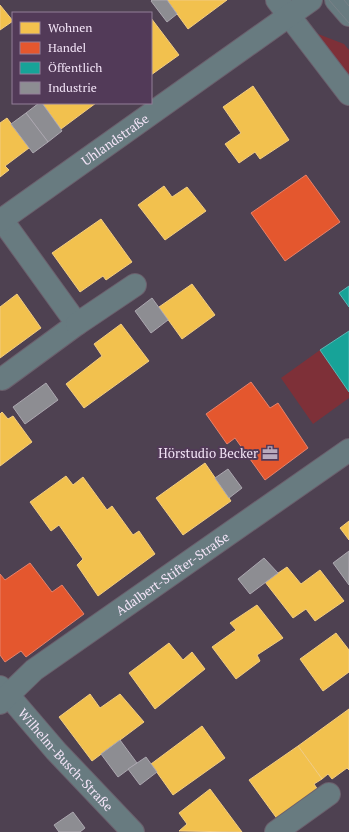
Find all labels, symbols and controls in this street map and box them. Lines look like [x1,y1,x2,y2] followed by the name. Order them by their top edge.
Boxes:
[12,12,152,104] legend
[48,20,92,35] text: Wohnen
[48,40,87,55] text: Handel
[48,60,102,75] text: Öffentlich
[48,80,97,95] text: Industrie
[78,109,152,169] street label: Uhlandstraße
[158,444,258,462] place label: Hörstudio Becker
[261,444,279,462] office icon: Hörstudio Becker
[112,527,233,619] street label: Adalbert-Stifter-Straße
[14,704,117,815] street label: Wilhelm-Busch-Straße

